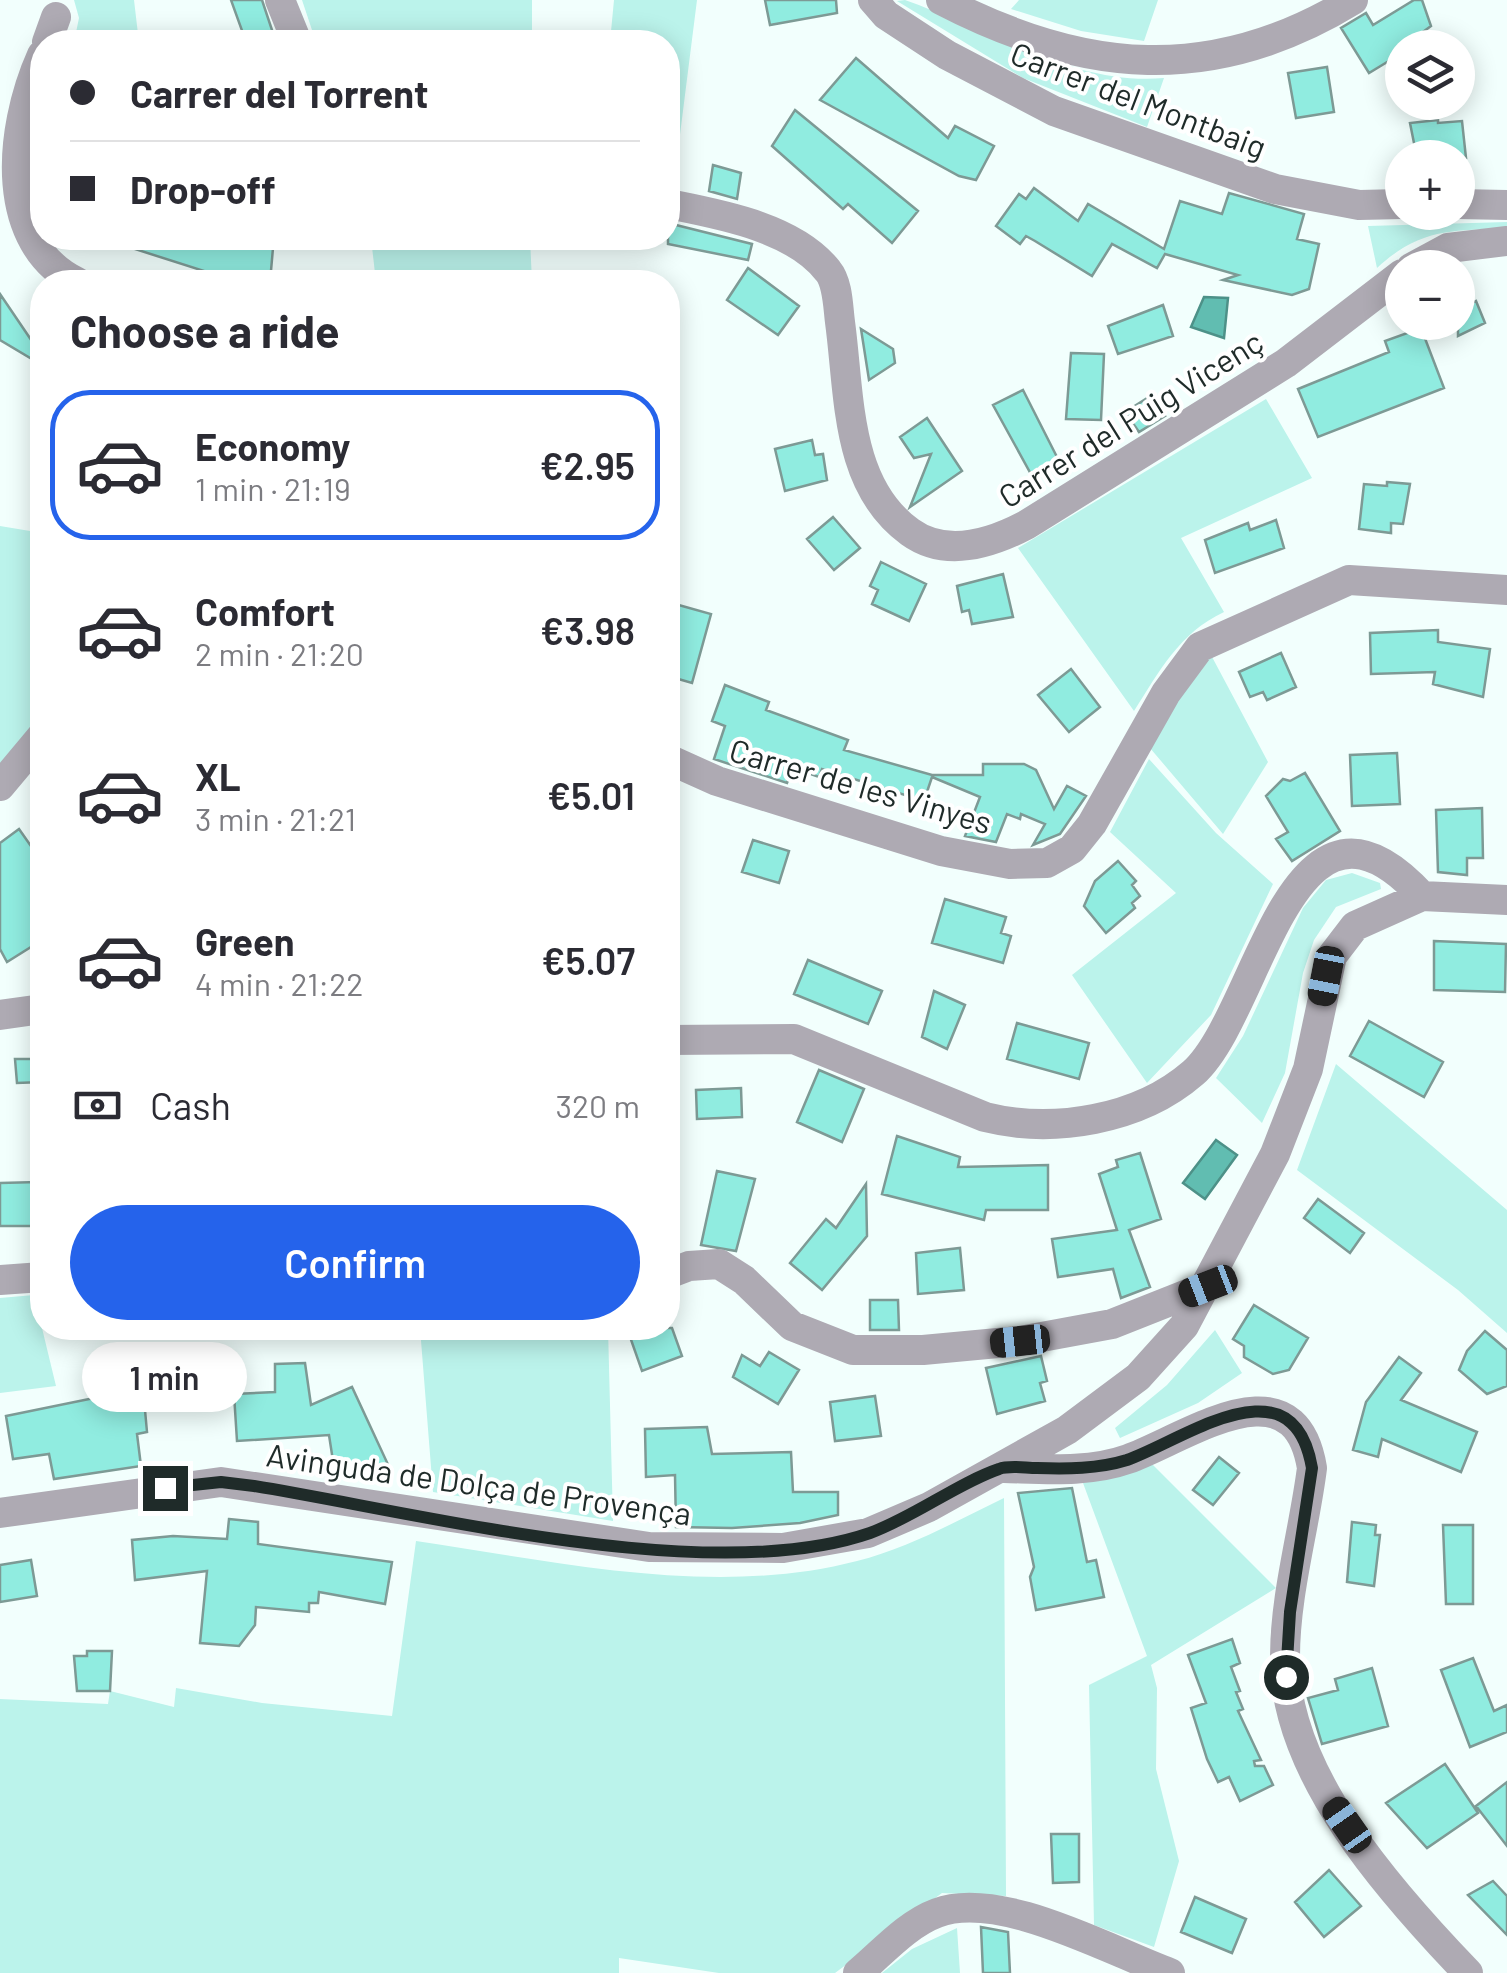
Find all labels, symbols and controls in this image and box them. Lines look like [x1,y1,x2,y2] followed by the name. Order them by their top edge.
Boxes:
[1385,30,1475,340] map controls
[1385,30,1475,120] button: layers
[1006,33,1272,165] street label: Carrer del Montbaig
[130,70,429,116] text: Carrer del Torrent
[1385,140,1475,230] button: +
[130,166,276,212] text: Drop-off
[1385,250,1475,340] button: −
[70,303,340,357] text: Choose a ride
[991,321,1269,515] street label: Carrer del Puig Vicenç
[75,420,165,510] icon: car
[195,423,350,469] text: Economy
[539,442,635,488] text: €2.95
[195,469,351,507] text: 1 min · 21:19
[75,585,165,675] icon: car
[195,588,335,634] text: Comfort
[540,607,635,653] text: €3.98
[195,634,364,672] text: 2 min · 21:20
[726,729,996,841] street label: Carrer de les Vinyes
[75,750,165,840] icon: car
[195,753,241,799] text: XL
[547,772,635,818] text: €5.01
[195,799,356,837] text: 3 min · 21:21
[75,915,165,1005] icon: car
[195,918,295,964] text: Green
[541,937,635,983] text: €5.07
[1306,944,1346,1008] car
[195,964,363,1002] text: 4 min · 21:22
[70,1078,125,1133] icon: cash
[150,1082,231,1128] text: Cash
[555,1086,640,1124] text: 320 m
[70,1205,640,1320] button: Confirm
[1175,1261,1241,1311] car
[989,1323,1051,1359] car
[82,1343,248,1413] callout: 1 min
[130,1358,199,1396] text: 1 min
[264,1434,694,1532] street label: Avinguda de Dolça de Provença
[143,1466,188,1511] route end
[1264,1655,1309,1700] route start
[1318,1792,1376,1858] car

